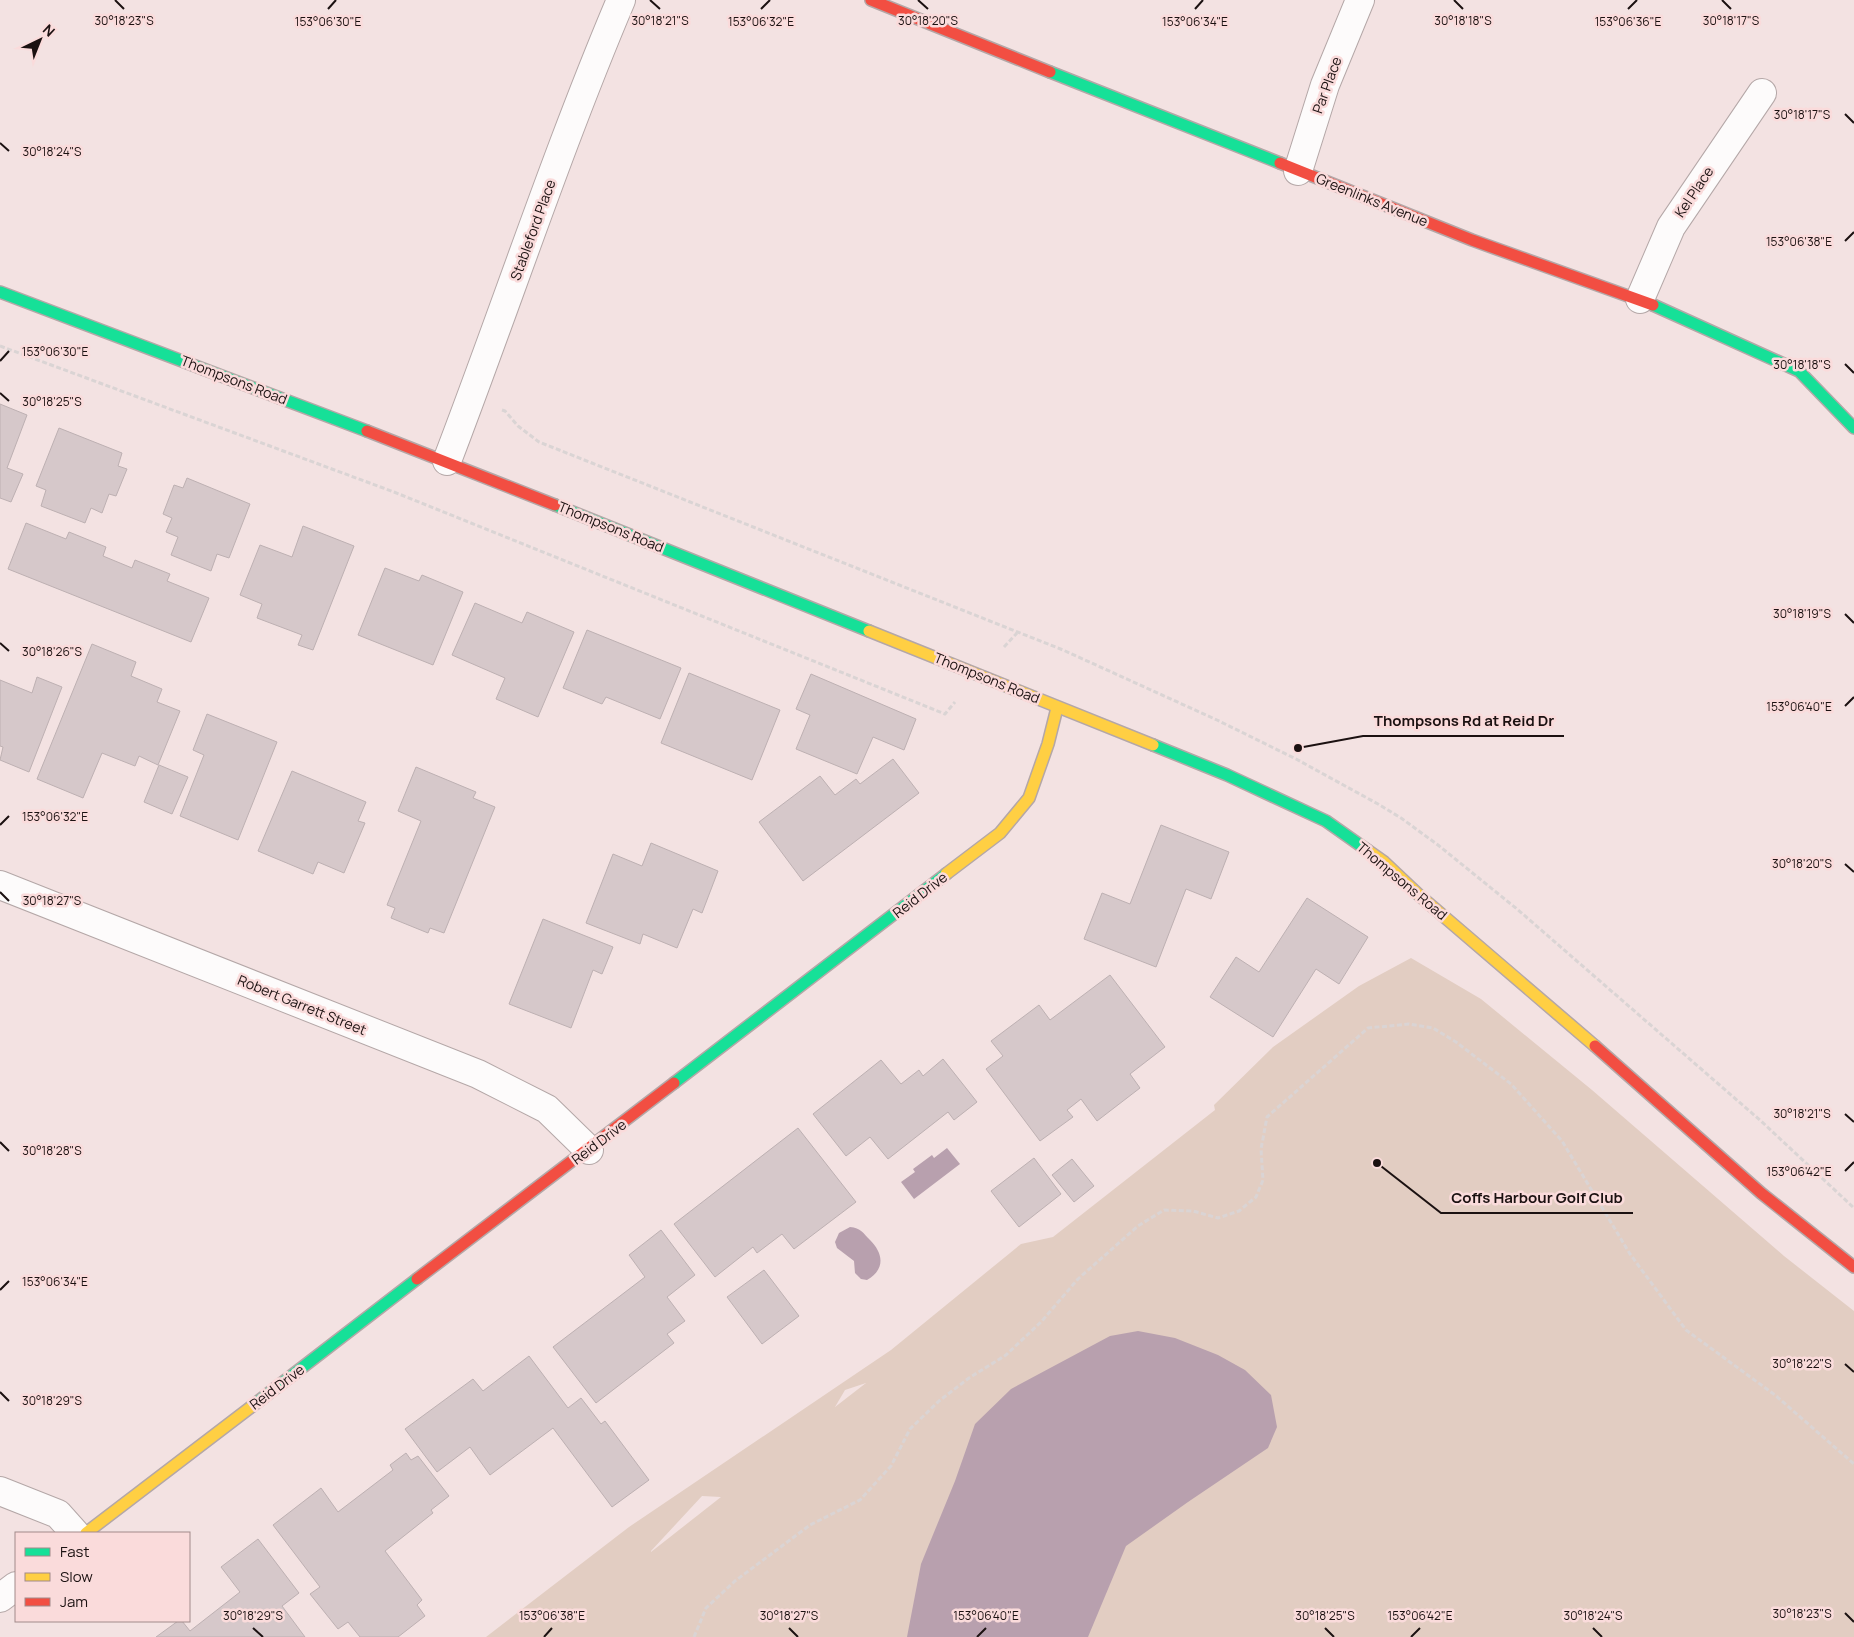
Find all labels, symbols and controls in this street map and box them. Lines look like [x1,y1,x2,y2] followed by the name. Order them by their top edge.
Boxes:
[94,12,154,29] text: 30°18'23"S
[631,12,689,29] text: 30°18'21"S
[898,12,958,29] text: 30°18'20"S
[1434,12,1492,29] text: 30°18'18"S
[1703,12,1759,29] text: 30°18'17"S
[295,13,361,30] text: 153°06'30"E
[728,13,794,30] text: 153°06'32"E
[1162,13,1228,30] text: 153°06'34"E
[1595,13,1661,30] text: 153°06'36"E
[15,15,65,65] north arrow
[39,20,59,41] text: N
[1308,54,1346,116] street label: Par Place
[1774,106,1830,123] text: 30°18'17"S
[23,143,81,160] text: 30°18'24"S
[1670,163,1717,221] street label: Kel Place
[1313,168,1431,231] street label: Greenlinks Avenue
[505,177,560,283] street label: Stableford Place
[1766,233,1832,250] text: 153°06'38"E
[22,343,88,360] text: 153°06'30"E
[178,351,290,409] street label: Thompsons Road
[1773,356,1831,373] text: 30°18'18"S
[22,393,82,410] text: 30°18'25"S
[556,497,667,556] street label: Thompsons Road
[1773,605,1831,622] text: 30°18'19"S
[22,643,82,660] text: 30°18'26"S
[932,648,1043,707] street label: Thompsons Road
[1766,698,1832,715] text: 153°06'40"E
[1363,706,1564,736] callout: Thompsons Rd at Reid Dr
[1374,710,1554,731] text: Thompsons Rd at Reid Dr
[22,808,88,825] text: 153°06'32"E
[1353,837,1451,924] street label: Thompsons Road
[1772,855,1832,872] text: 30°18'20"S
[889,867,951,922] street label: Reid Drive
[23,892,81,909] text: 30°18'27"S
[235,970,370,1039] street label: Robert Garrett Street
[1773,1105,1831,1122] text: 30°18'21"S
[567,1115,630,1168] street label: Reid Drive
[22,1142,82,1159] text: 30°18'28"S
[1767,1163,1832,1180] text: 153°06'42"E
[1441,1183,1633,1213] callout: Coffs Harbour Golf Club
[1451,1187,1623,1208] text: Coffs Harbour Golf Club
[22,1273,88,1290] text: 153°06'34"E
[1772,1355,1832,1372] text: 30°18'22"S
[245,1360,308,1413] street label: Reid Drive
[22,1392,82,1409] text: 30°18'29"S
[15,1532,190,1622] legend
[60,1541,89,1562] text: Fast
[60,1566,93,1587] text: Slow
[60,1591,88,1612] text: Jam
[1772,1605,1832,1622] text: 30°18'23"S
[223,1607,283,1624] text: 30°18'29"S
[519,1607,585,1624] text: 153°06'38"E
[760,1607,818,1624] text: 30°18'27"S
[953,1607,1019,1624] text: 153°06'40"E
[1295,1607,1355,1624] text: 30°18'25"S
[1388,1607,1453,1624] text: 153°06'42"E
[1564,1607,1622,1624] text: 30°18'24"S

